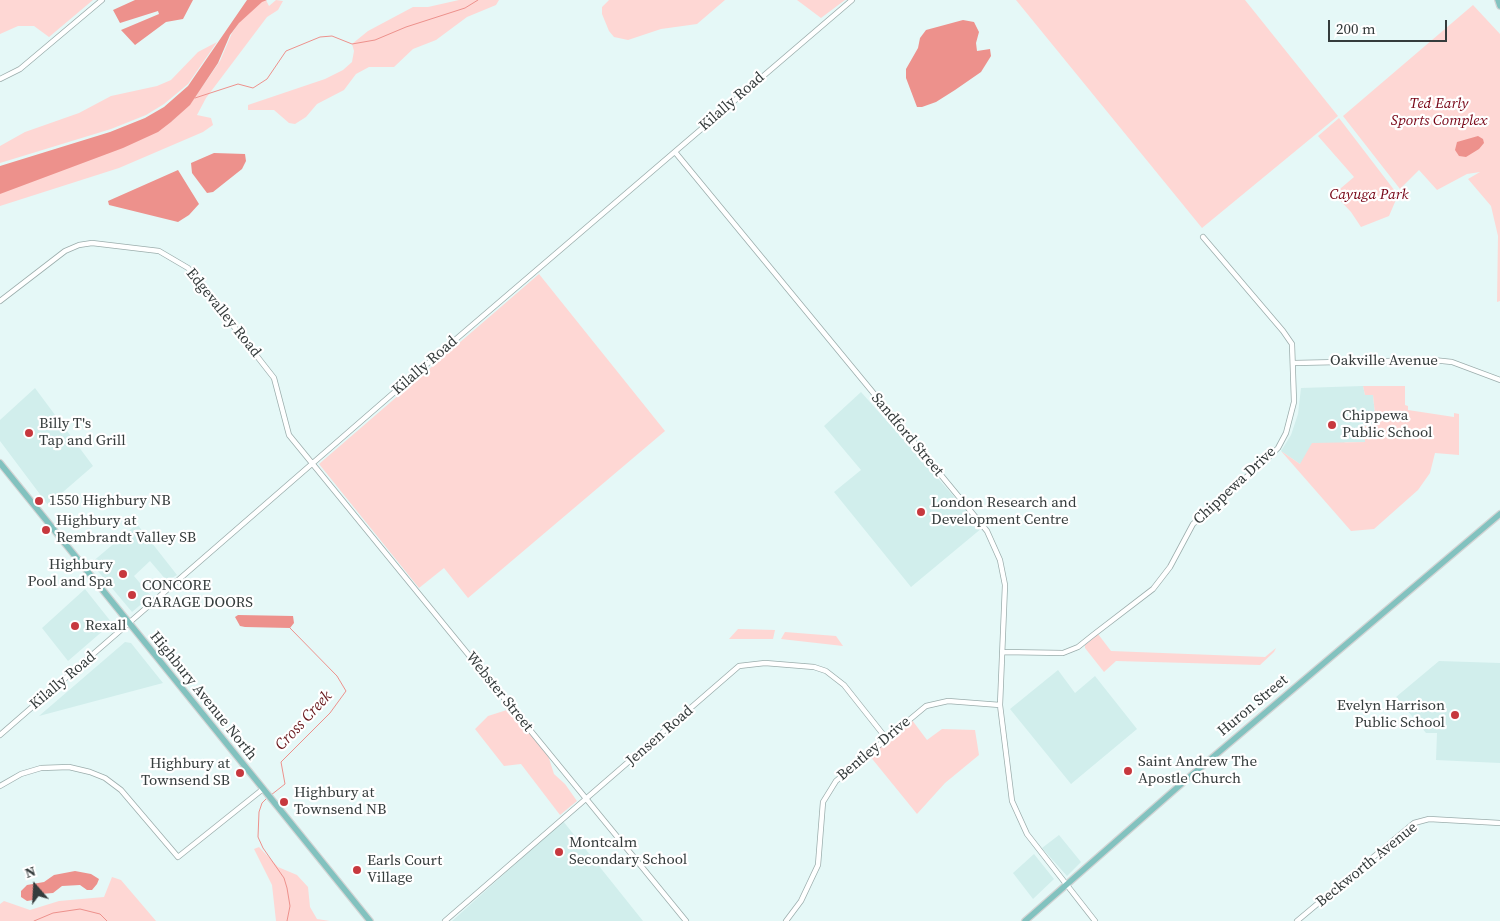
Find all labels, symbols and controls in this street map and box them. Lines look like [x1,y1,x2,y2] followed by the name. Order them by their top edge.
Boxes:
[1330,10,1449,42] scale bar
[1336,18,1376,39] text: 200 m
[696,69,768,135] street label: Kilally Road
[1391,95,1487,130] park label: Ted Early Sports Complex
[1329,186,1409,204] park label: Cayuga Park
[182,265,264,361] street label: Edgevalley Road
[389,333,461,399] street label: Kilally Road
[1330,352,1438,370] street label: Oakville Avenue
[867,390,947,480] street label: Sandford Street
[1342,407,1432,442] place label: Chippewa Public School
[39,415,126,450] place label: Billy T's Tap and Grill
[1326,419,1338,431] marker: Chippewa Public School
[23,427,35,439] marker: Billy T's Tap and Grill
[1190,443,1280,529] street label: Chippewa Drive
[49,492,171,510] place label: 1550 Highbury NB
[931,494,1076,529] place label: London Research and Development Centre
[33,495,45,507] marker: 1550 Highbury NB
[915,506,927,518] marker: London Research and Development Centre
[56,512,196,547] place label: Highbury at Rembrandt Valley SB
[40,524,52,536] marker: Highbury at Rembrandt Valley SB
[28,556,113,591] place label: Highbury Pool and Spa
[117,568,129,580] marker: Highbury Pool and Spa
[142,577,253,612] place label: CONCORE GARAGE DOORS
[126,589,138,601] marker: CONCORE GARAGE DOORS
[85,617,127,635] place label: Rexall
[69,620,81,632] marker: Rexall
[146,628,260,764] street label: Highbury Avenue North
[26,648,100,714] street label: Kilally Road
[461,649,537,735] street label: Webster Street
[1214,671,1292,741] street label: Huron Street
[272,687,336,755] water label: Cross Creek
[1337,697,1445,732] place label: Evelyn Harrison Public School
[623,702,697,770] street label: Jensen Road
[1449,709,1461,721] marker: Evelyn Harrison Public School
[834,713,914,785] street label: Bentley Drive
[1138,753,1257,788] place label: Saint Andrew The Apostle Church
[141,755,230,790] place label: Highbury at Townsend SB
[1122,765,1134,777] marker: Saint Andrew The Apostle Church
[234,767,246,779] marker: Highbury at Townsend SB
[294,784,386,819] place label: Highbury at Townsend NB
[278,796,290,808] marker: Highbury at Townsend NB
[1313,819,1421,911] street label: Beckworth Avenue
[569,834,687,869] place label: Montcalm Secondary School
[553,846,565,858] marker: Montcalm Secondary School
[367,852,442,887] place label: Earls Court Village
[10,861,60,911] north arrow
[22,861,38,883] text: N
[351,864,363,876] marker: Earls Court Village

